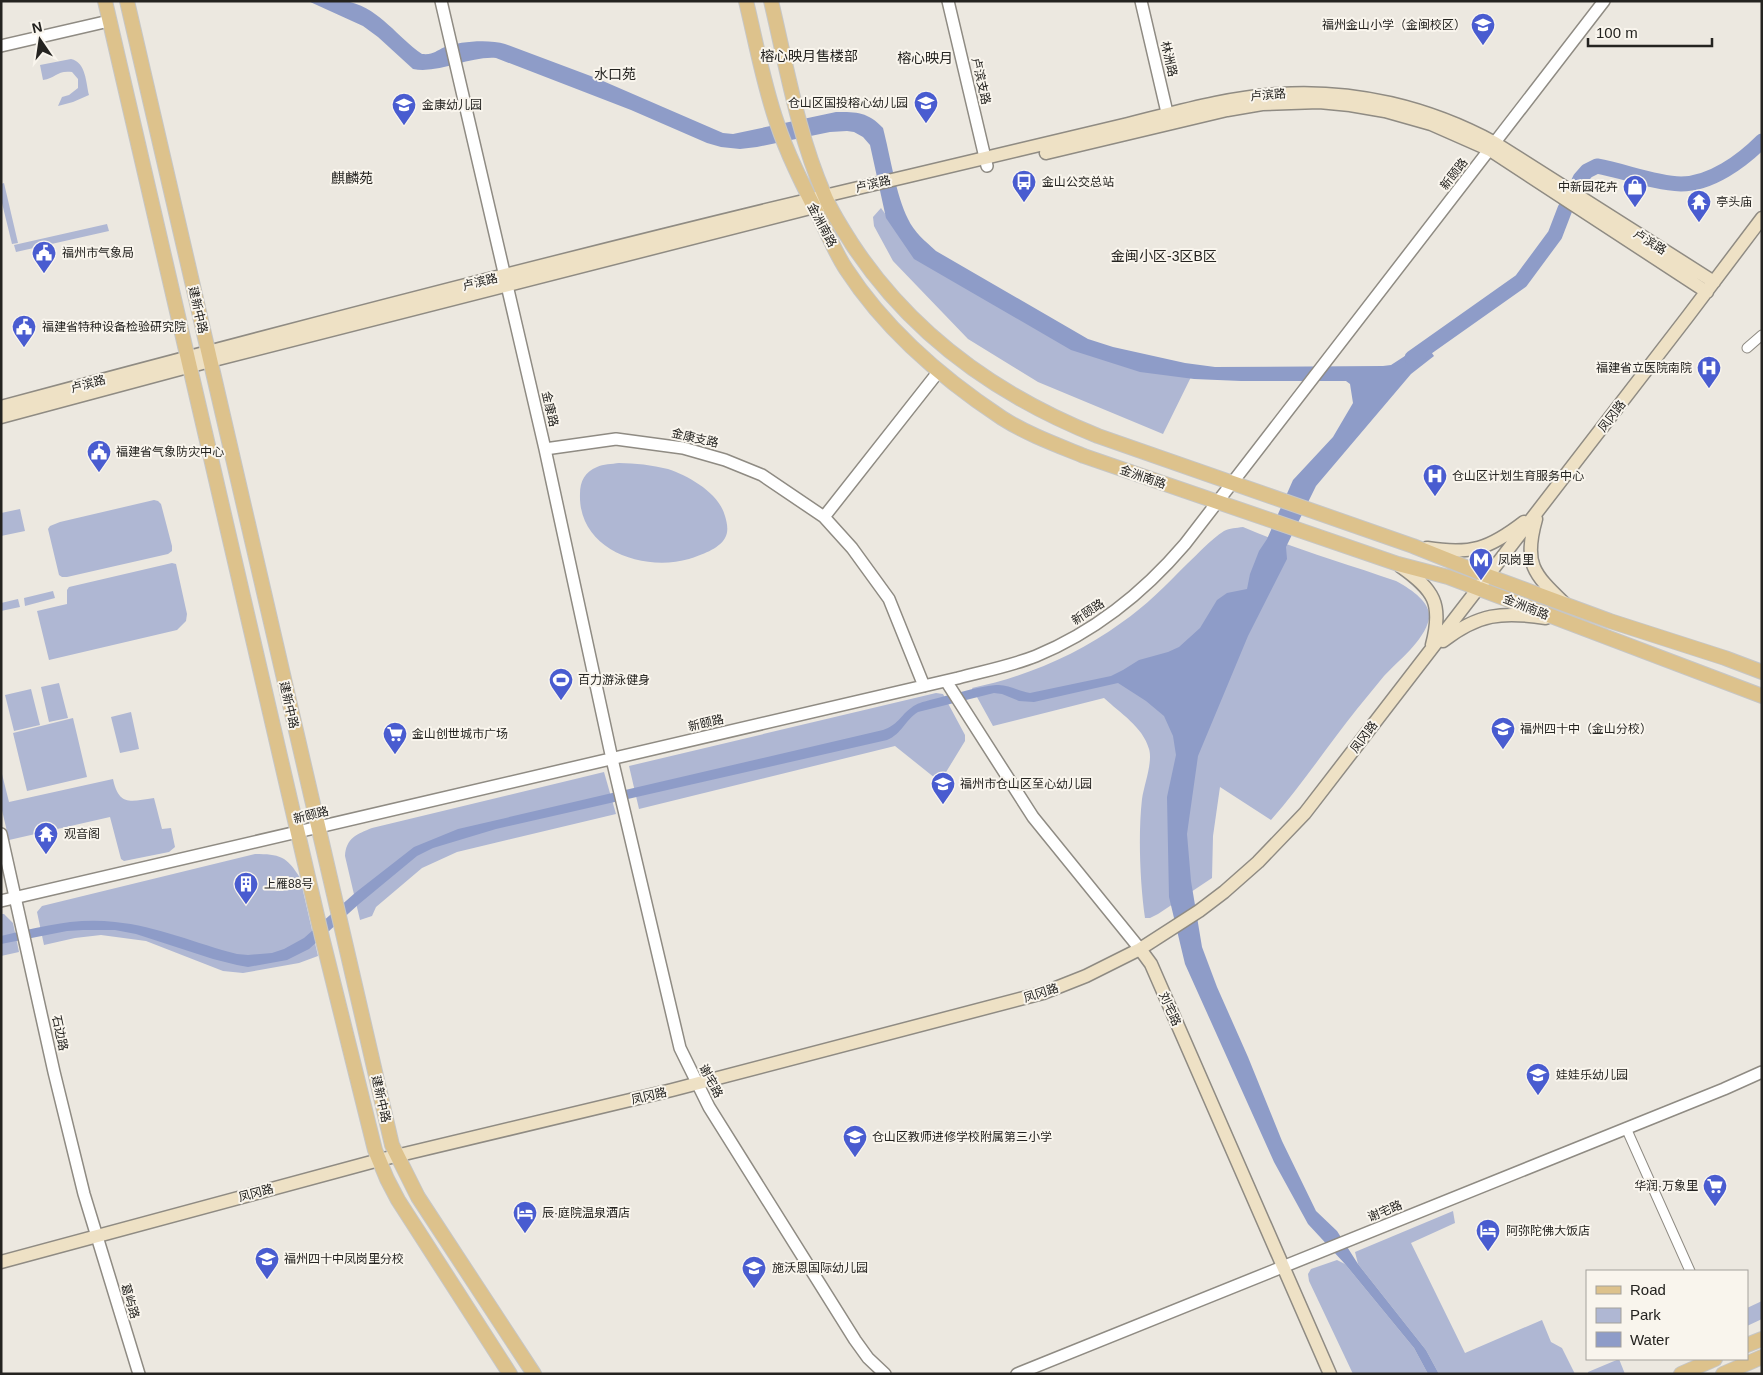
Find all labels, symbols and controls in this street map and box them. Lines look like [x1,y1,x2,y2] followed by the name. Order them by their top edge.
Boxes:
[1470,12,1496,46] school or university icon: 福州金山小学（金闽校区）
[15,15,65,65] north arrow
[1588,15,1712,47] scale bar
[30,18,44,36] text: N
[1322,18,1466,32] place label: 福州金山小学（金闽校区）
[1596,24,1638,41] text: 100 m
[1158,40,1180,78] street label: 林洲路
[760,48,858,64] district label: 榕心映月售楼部
[897,50,953,66] district label: 榕心映月
[969,56,993,106] street label: 卢滨支路
[594,66,636,82] district label: 水口苑
[1249,86,1287,104] street label: 卢滨路
[913,90,939,124] school or university icon: 仓山区国投榕心幼儿园
[391,92,417,126] school or university icon: 金康幼儿园
[788,96,908,110] place label: 仓山区国投榕心幼儿园
[422,98,482,112] place label: 金康幼儿园
[1437,156,1471,192] street label: 新颐路
[1011,169,1037,203] bus stop icon: 金山公交总站
[331,170,373,186] district label: 麒麟苑
[854,173,892,195] street label: 卢滨路
[1622,174,1648,208] shop icon: 中新园花卉
[1042,175,1114,189] place label: 金山公交总站
[1558,180,1618,194] place label: 中新园花卉
[1686,189,1712,223] temple icon: 亭头庙
[1716,195,1752,209] place label: 亭头庙
[805,201,839,249] street label: 金洲南路
[1631,227,1669,257] street label: 卢滨路
[31,240,57,274] public building icon: 福州市气象局
[62,246,134,260] place label: 福州市气象局
[1111,248,1217,264] district label: 金闽小区-3区B区
[461,271,499,293] street label: 卢滨路
[186,285,210,335] street label: 建新中路
[11,314,37,348] public building icon: 福建省特种设备检验研究院
[42,320,186,334] place label: 福建省特种设备检验研究院
[1696,355,1722,389] hospital icon: 福建省立医院南院
[1596,361,1692,375] place label: 福建省立医院南院
[69,373,107,395] street label: 卢滨路
[539,390,561,428] street label: 金康路
[1595,398,1629,434] street label: 凤冈路
[670,426,720,450] street label: 金康支路
[86,439,112,473] public building icon: 福建省气象防灾中心
[116,445,224,459] place label: 福建省气象防灾中心
[1118,463,1168,491] street label: 金洲南路
[1422,463,1448,497] hospital icon: 仓山区计划生育服务中心
[1452,469,1584,483] place label: 仓山区计划生育服务中心
[1468,547,1494,581] metro station icon: 凤岗里
[1498,553,1534,567] place label: 凤岗里
[1501,592,1551,622] street label: 金洲南路
[1069,596,1107,628] street label: 新颐路
[548,667,574,701] sports icon: 百力游泳健身
[578,673,650,687] place label: 百力游泳健身
[277,680,301,730] street label: 建新中路
[687,712,725,734] street label: 新颐路
[1490,716,1516,750] school or university icon: 福州四十中（金山分校）
[1348,718,1380,756] street label: 凤冈路
[382,721,408,755] supermarket icon: 金山创世城市广场
[1520,722,1652,736] place label: 福州四十中（金山分校）
[412,727,508,741] place label: 金山创世城市广场
[930,771,956,805] school or university icon: 福州市仓山区至心幼儿园
[960,777,1092,791] place label: 福州市仓山区至心幼儿园
[292,804,330,826] street label: 新颐路
[33,821,59,855] temple icon: 观音阁
[64,827,100,841] place label: 观音阁
[233,871,259,905] building icon: 上雁88号
[264,877,313,891] place label: 上雁88号
[1022,981,1060,1005] street label: 凤冈路
[1156,990,1184,1028] street label: 刘宅路
[49,1014,71,1052] street label: 石边路
[696,1062,726,1100] street label: 谢宅路
[1525,1062,1551,1096] school or university icon: 娃娃乐幼儿园
[1556,1068,1628,1082] place label: 娃娃乐幼儿园
[369,1074,393,1124] street label: 建新中路
[630,1085,668,1107] street label: 凤冈路
[842,1124,868,1158] school or university icon: 仓山区教师进修学校附属第三小学
[872,1130,1052,1144] place label: 仓山区教师进修学校附属第三小学
[1702,1173,1728,1207] supermarket icon: 华润·万象里
[1634,1179,1698,1193] place label: 华润·万象里
[237,1182,275,1204] street label: 凤冈路
[1366,1198,1404,1224] street label: 谢宅路
[512,1200,538,1234] hotel icon: 辰·庭院温泉酒店
[542,1206,630,1220] place label: 辰·庭院温泉酒店
[1475,1218,1501,1252] hotel icon: 阿弥陀佛大饭店
[1506,1224,1590,1238] place label: 阿弥陀佛大饭店
[254,1246,280,1280] school or university icon: 福州四十中凤岗里分校
[284,1252,404,1266] place label: 福州四十中凤岗里分校
[741,1255,767,1289] school or university icon: 施沃恩国际幼儿园
[772,1261,868,1275] place label: 施沃恩国际幼儿园
[1586,1270,1748,1360] legend
[1630,1281,1666,1298] text: Road
[118,1282,142,1320] street label: 葛屿路
[1630,1306,1661,1323] text: Park
[1630,1331,1669,1348] text: Water

